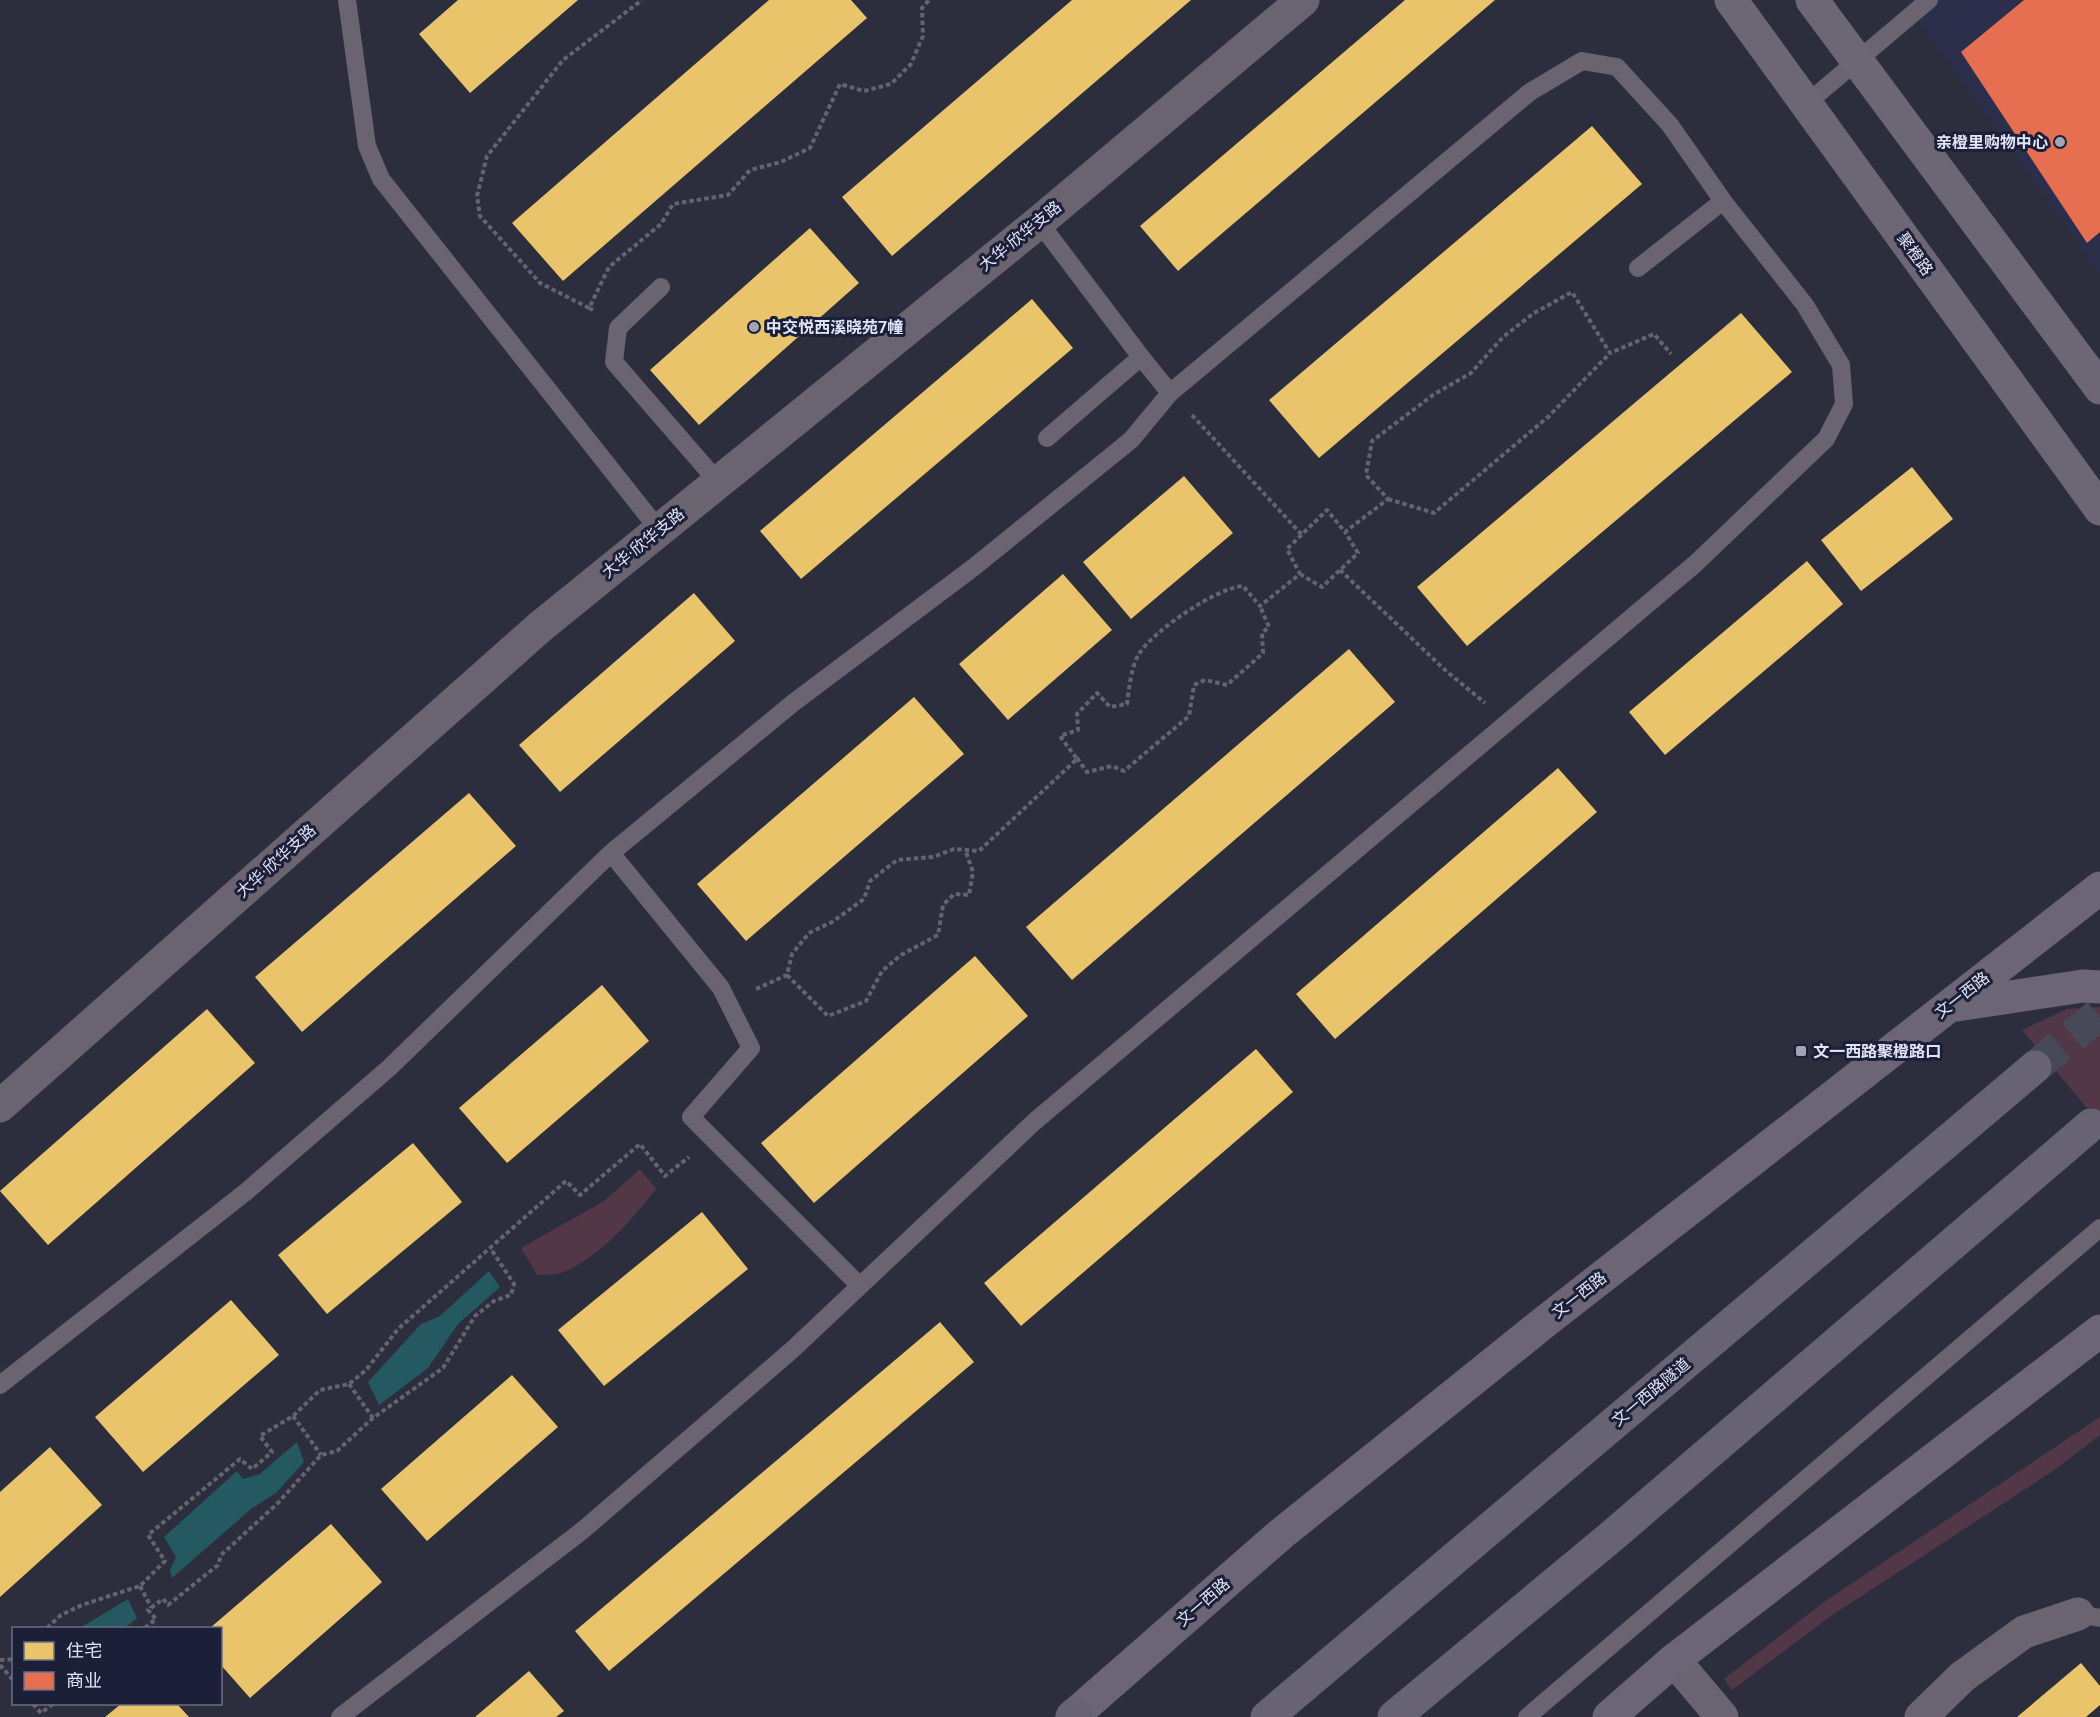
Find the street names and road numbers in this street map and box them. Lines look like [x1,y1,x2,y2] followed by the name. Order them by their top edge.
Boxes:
[975,197,1065,275] street label: 大华·欣华支路
[1893,229,1937,279] street label: 聚橙路
[598,504,688,582] street label: 大华·欣华支路
[232,820,320,902] street label: 大华·欣华支路
[1931,968,1993,1022] street label: 文一西路
[1548,1268,1610,1322] street label: 文一西路
[1608,1354,1694,1430] street label: 文一西路隧道
[1173,1574,1233,1630] street label: 文一西路

